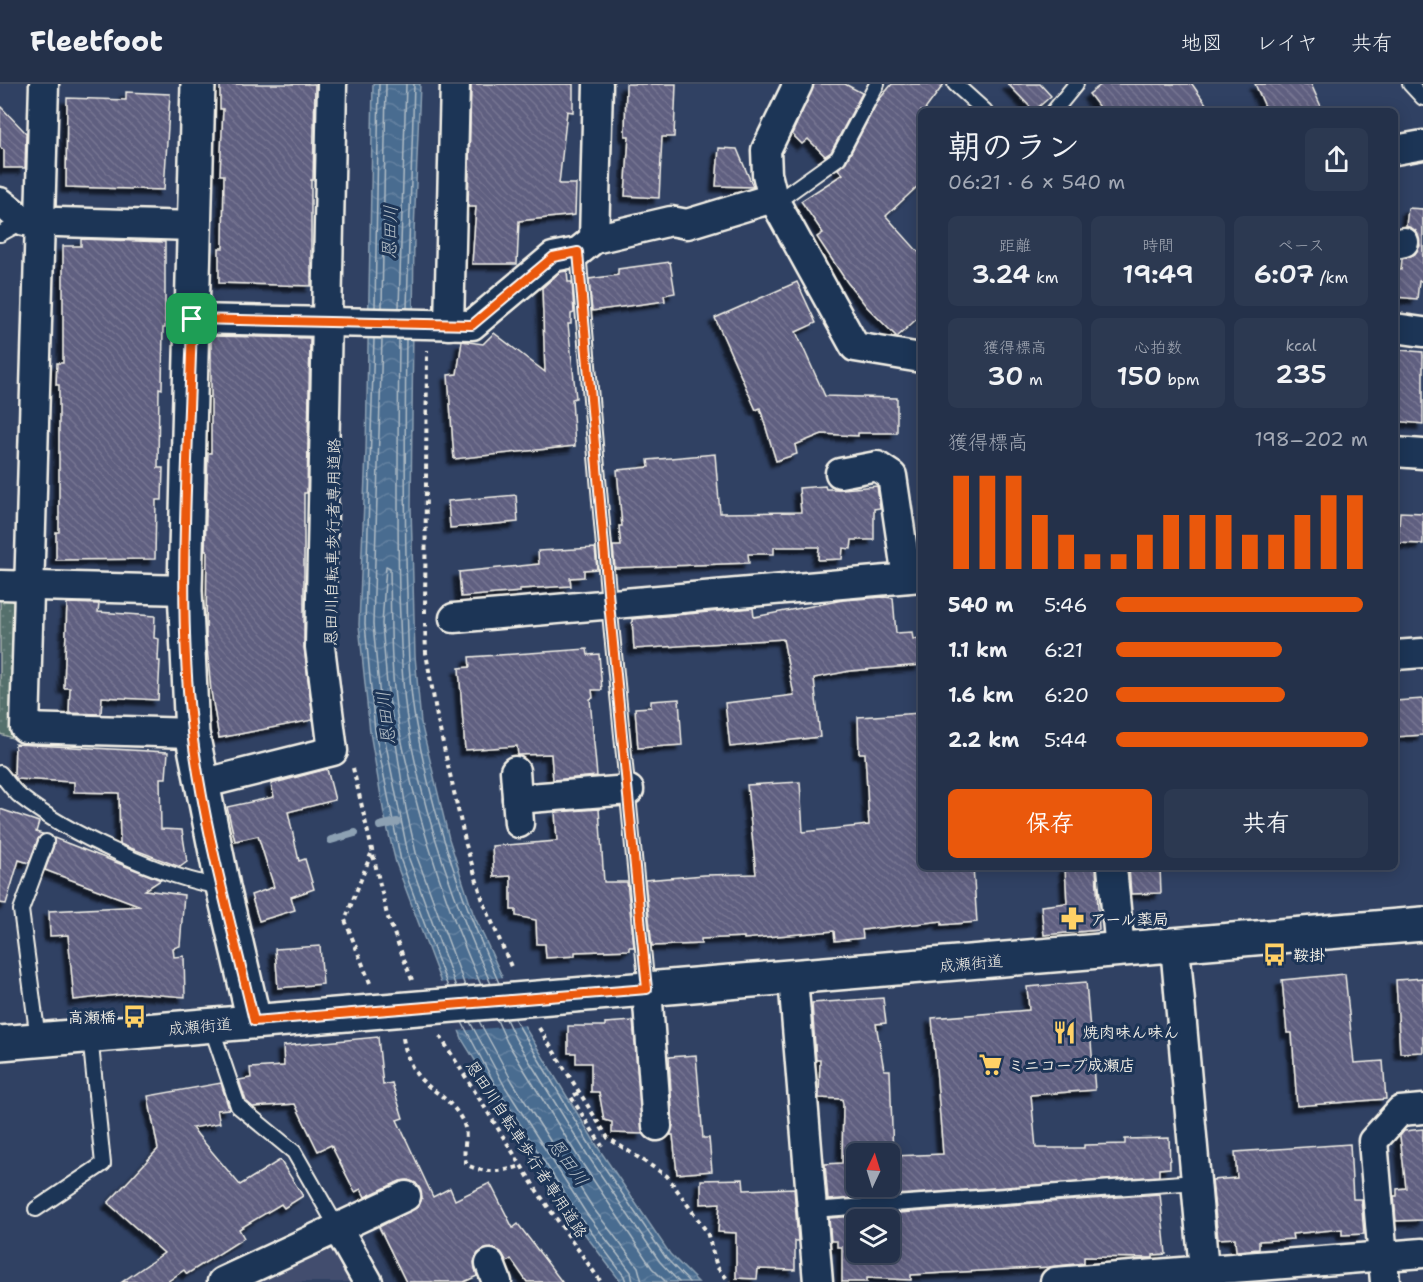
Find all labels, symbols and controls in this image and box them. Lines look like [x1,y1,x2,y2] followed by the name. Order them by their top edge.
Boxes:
[30,22,163,60] text: Fleetfoot
[1181,29,1223,57] text: 地図
[1256,29,1318,57] text: レイヤ
[1351,29,1393,57] text: 共有
[948,124,1080,169] text: 朝のラン
[1305,128,1368,191] button: share
[948,169,1125,195] text: 06:21 · 6 × 540 m
[377,205,403,259] water label: 恩田川
[999,235,1031,256] text: 距離
[1142,235,1174,256] text: 時間
[1277,235,1325,256] text: ペース
[971,256,1030,291] text: 3.24
[1122,256,1194,291] text: 19:49
[1254,256,1314,291] text: 6:07
[1030,267,1059,288] text: km
[1314,267,1348,288] text: /km
[166,293,217,344] pin
[175,302,208,335] icon: arrive
[1285,335,1317,356] text: kcal
[983,337,1047,358] text: 獲得標高
[1134,337,1182,358] text: 心拍数
[1275,356,1327,391] text: 235
[987,358,1023,393] text: 30
[1116,358,1162,393] text: 150
[1023,369,1043,390] text: m
[1162,369,1200,390] text: bpm
[1255,426,1368,452] text: 198–202 m
[948,429,1028,455] text: 獲得標高
[320,438,345,646] street label: 恩田川自転車歩行者専用道路
[948,592,1013,618] text: 540 m
[1044,592,1087,618] text: 5:46
[948,637,1007,663] text: 1.1 km
[1044,637,1083,663] text: 6:21
[948,682,1014,708] text: 1.6 km
[1044,682,1089,708] text: 6:20
[371,690,401,746] water label: 恩田川
[948,727,1019,753] text: 2.2 km
[1044,727,1087,753] text: 5:44
[948,789,1152,858] button: 保存
[1164,789,1368,858] button: 共有
[1059,906,1085,932] pharmacy icon: アール薬局
[1090,909,1169,930] place label: アール薬局
[1262,942,1288,968] bus stop icon: 鞍掛
[1293,945,1325,966] place label: 鞍掛
[938,950,1004,977] street label: 成瀬街道
[121,1004,147,1030] bus stop icon: 高瀬橋
[68,1007,116,1028] place label: 高瀬橋
[167,1013,233,1040] street label: 成瀬街道
[1052,1019,1078,1045] restaurant icon: 焼肉味ん味ん
[1083,1022,1179,1043] place label: 焼肉味ん味ん
[977,1052,1003,1078] supermarket icon: ミニコープ成瀬店
[1008,1055,1135,1076] place label: ミニコープ成瀬店
[462,1057,592,1241] street label: 恩田川自転車歩行者専用道路
[543,1134,593,1190] water label: 恩田川
[846,1143,900,1197] north arrow
[846,1143,900,1263] map controls
[846,1209,900,1263] button: layers

